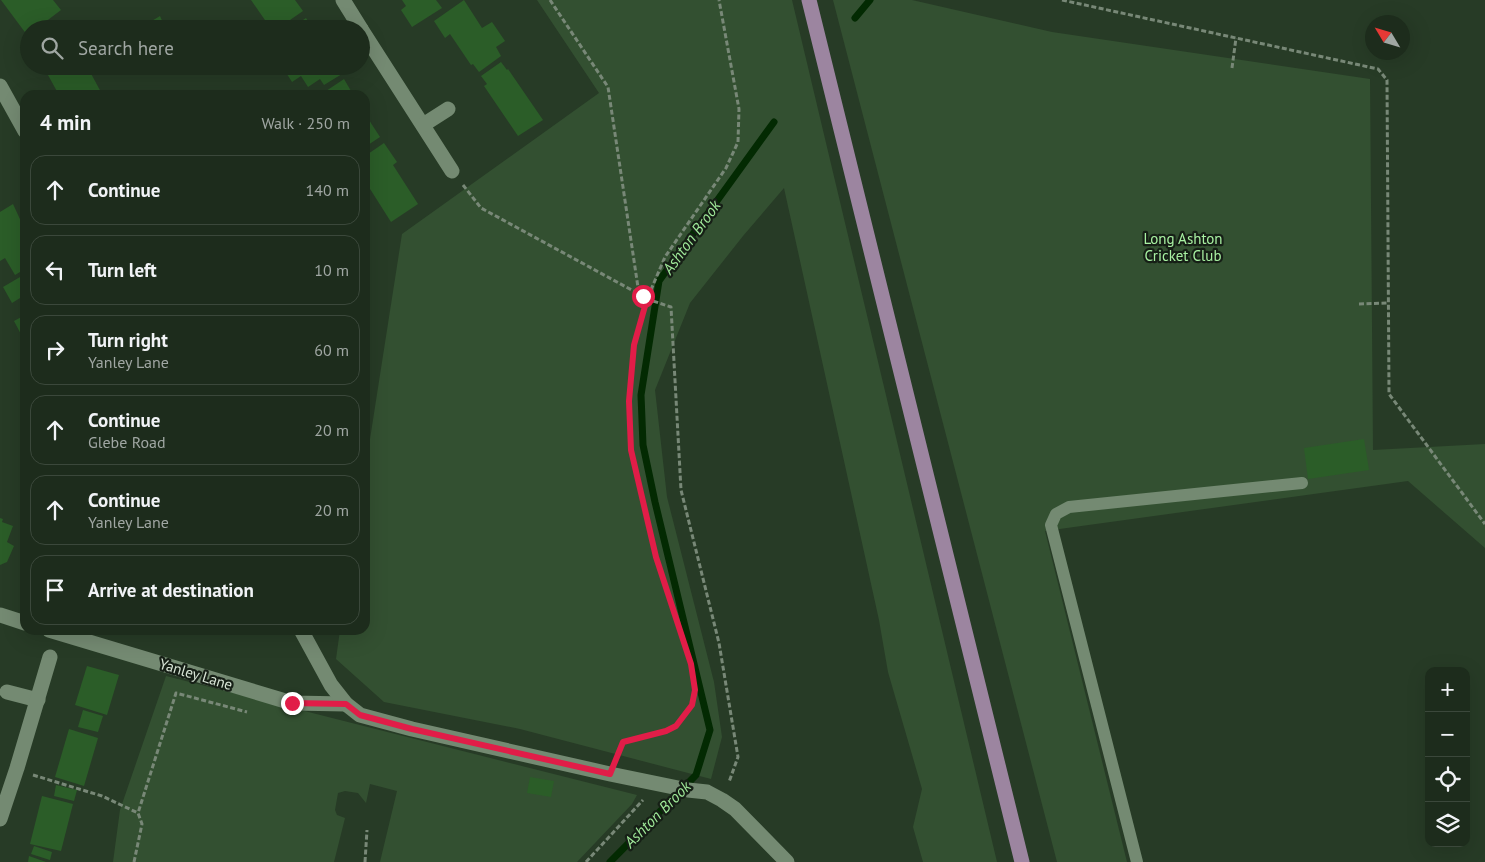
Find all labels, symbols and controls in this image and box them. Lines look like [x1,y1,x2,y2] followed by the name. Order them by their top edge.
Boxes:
[1365,15,1410,60] north arrow
[20,20,370,75] search box
[38,34,66,62] icon: search
[78,36,174,60] text: Search here
[40,109,91,136] text: 4 min
[261,113,350,133] text: Walk · 250 m
[41,176,69,204] icon: ahead
[88,178,160,202] text: Continue
[306,180,349,200] text: 140 m
[657,195,725,279] water label: Ashton Brook
[1143,229,1223,265] park label: Long Ashton Cricket Club
[41,256,69,284] icon: left
[88,258,157,282] text: Turn left
[314,260,349,280] text: 10 m
[632,285,655,308] route start
[88,328,168,352] text: Turn right
[41,336,69,364] icon: right
[314,340,349,360] text: 60 m
[88,352,169,372] text: Yanley Lane
[88,408,160,432] text: Continue
[41,416,69,444] icon: ahead
[314,420,349,440] text: 20 m
[88,432,166,452] text: Glebe Road
[88,488,160,512] text: Continue
[41,496,69,524] icon: ahead
[314,500,349,520] text: 20 m
[88,512,169,532] text: Yanley Lane
[41,576,69,604] icon: arrive
[88,578,254,602] text: Arrive at destination
[157,654,235,694] street label: Yanley Lane
[1425,667,1470,847] map controls
[1425,667,1470,712] button: +
[281,692,304,715] route end
[1425,712,1470,757] button: −
[1425,757,1470,802] button: locate
[619,776,695,852] water label: Ashton Brook
[1425,802,1470,847] button: layers

